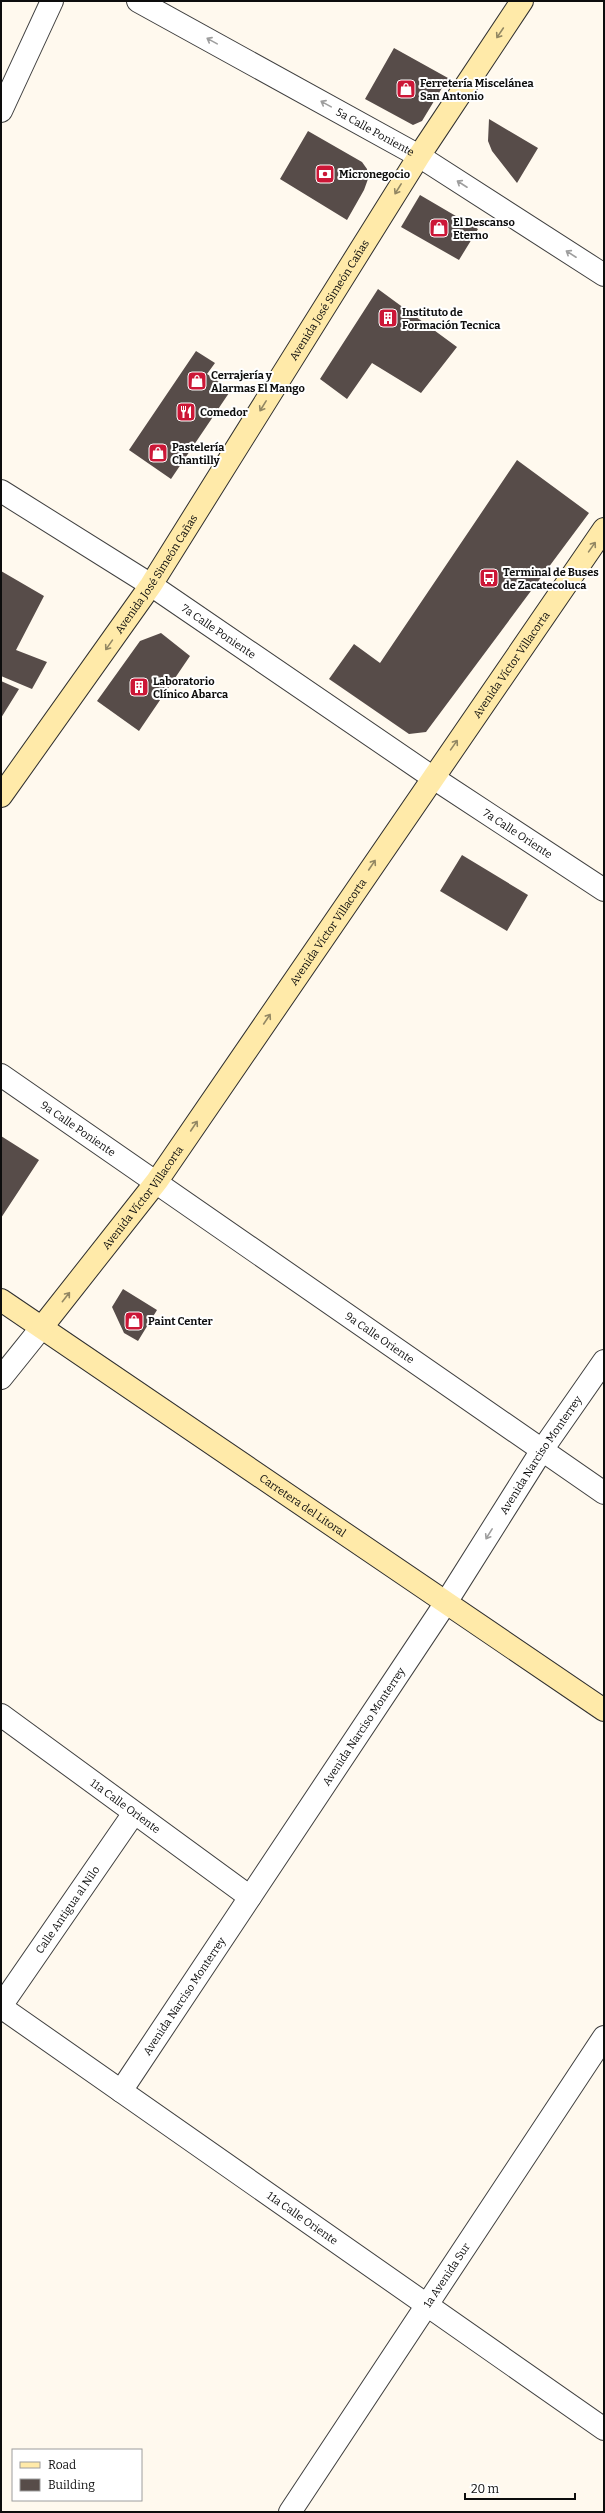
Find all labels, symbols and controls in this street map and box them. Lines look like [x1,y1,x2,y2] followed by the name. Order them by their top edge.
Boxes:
[496,28,504,39] one-way arrow
[206,37,218,45] one-way arrow
[420,77,534,103] place label: Ferretería Miscelánea San Antonio
[395,78,417,100] shop icon: Ferretería Miscelánea San Antonio
[320,100,332,108] one-way arrow
[334,105,417,159] street label: 5a Calle Poniente
[314,163,336,185] bank icon: Micronegocio
[339,168,410,181] place label: Micronegocio
[456,179,468,187] one-way arrow
[394,183,402,195] one-way arrow
[453,216,515,242] place label: El Descanso Eterno
[428,217,450,239] shop icon: El Descanso Eterno
[287,237,372,363] street label: Avenida José Simeón Cañas
[566,250,577,258] one-way arrow
[402,306,501,332] place label: Instituto de Formación Tecnica
[377,307,399,329] building icon: Instituto de Formación Tecnica
[211,369,305,395] place label: Cerrajería y Alarmas El Mango
[186,370,208,392] shop icon: Cerrajería y Alarmas El Mango
[258,400,266,412] one-way arrow
[175,401,197,423] restaurant icon: Comedor
[200,406,249,419] place label: Comedor
[172,441,225,467] place label: Pastelería Chantilly
[147,442,169,464] shop icon: Pastelería Chantilly
[112,512,200,636] street label: Avenida José Simeón Cañas
[588,541,596,552] one-way arrow
[503,566,599,592] place label: Terminal de Buses de Zacatecoluca
[478,567,500,589] bus stop icon: Terminal de Buses de Zacatecoluca
[179,601,258,661] street label: 7a Calle Poniente
[470,609,552,720] street label: Avenida Víctor Villacorta
[105,639,113,650] one-way arrow
[153,675,229,701] place label: Laboratorio Clínico Abarca
[128,676,150,698] building icon: Laboratorio Clínico Abarca
[450,740,458,751] one-way arrow
[481,806,555,861] street label: 7a Calle Oriente
[368,860,376,871] one-way arrow
[287,876,369,988] street label: Avenida Víctor Villacorta
[263,1013,272,1024] one-way arrow
[38,1098,118,1159] street label: 9a Calle Poniente
[190,1121,198,1132] one-way arrow
[99,1143,186,1252] street label: Avenida Víctor Villacorta
[62,1291,70,1302] one-way arrow
[343,1309,417,1366] street label: 9a Calle Oriente
[123,1310,145,1332] shop icon: Paint Center
[148,1315,214,1328] place label: Paint Center
[497,1393,584,1517] street label: Avenida Narciso Monterrey
[257,1471,349,1539] street label: Carretera del Litoral
[485,1528,494,1539] one-way arrow
[320,1665,408,1788] street label: Avenida Narciso Monterrey
[88,1776,163,1836] street label: 11a Calle Oriente
[33,1863,102,1956] street label: Calle Antigua al Nilo
[140,1934,228,2058] street label: Avenida Narciso Monterrey
[265,2189,340,2247] street label: 11a Calle Oriente
[421,2240,473,2310] street label: 1a Avenida Sur
[12,2449,142,2501] legend
[48,2458,76,2472] text: Road
[465,2475,575,2501] scale bar
[48,2478,95,2492] text: Building
[471,2482,500,2496] text: 20 m

